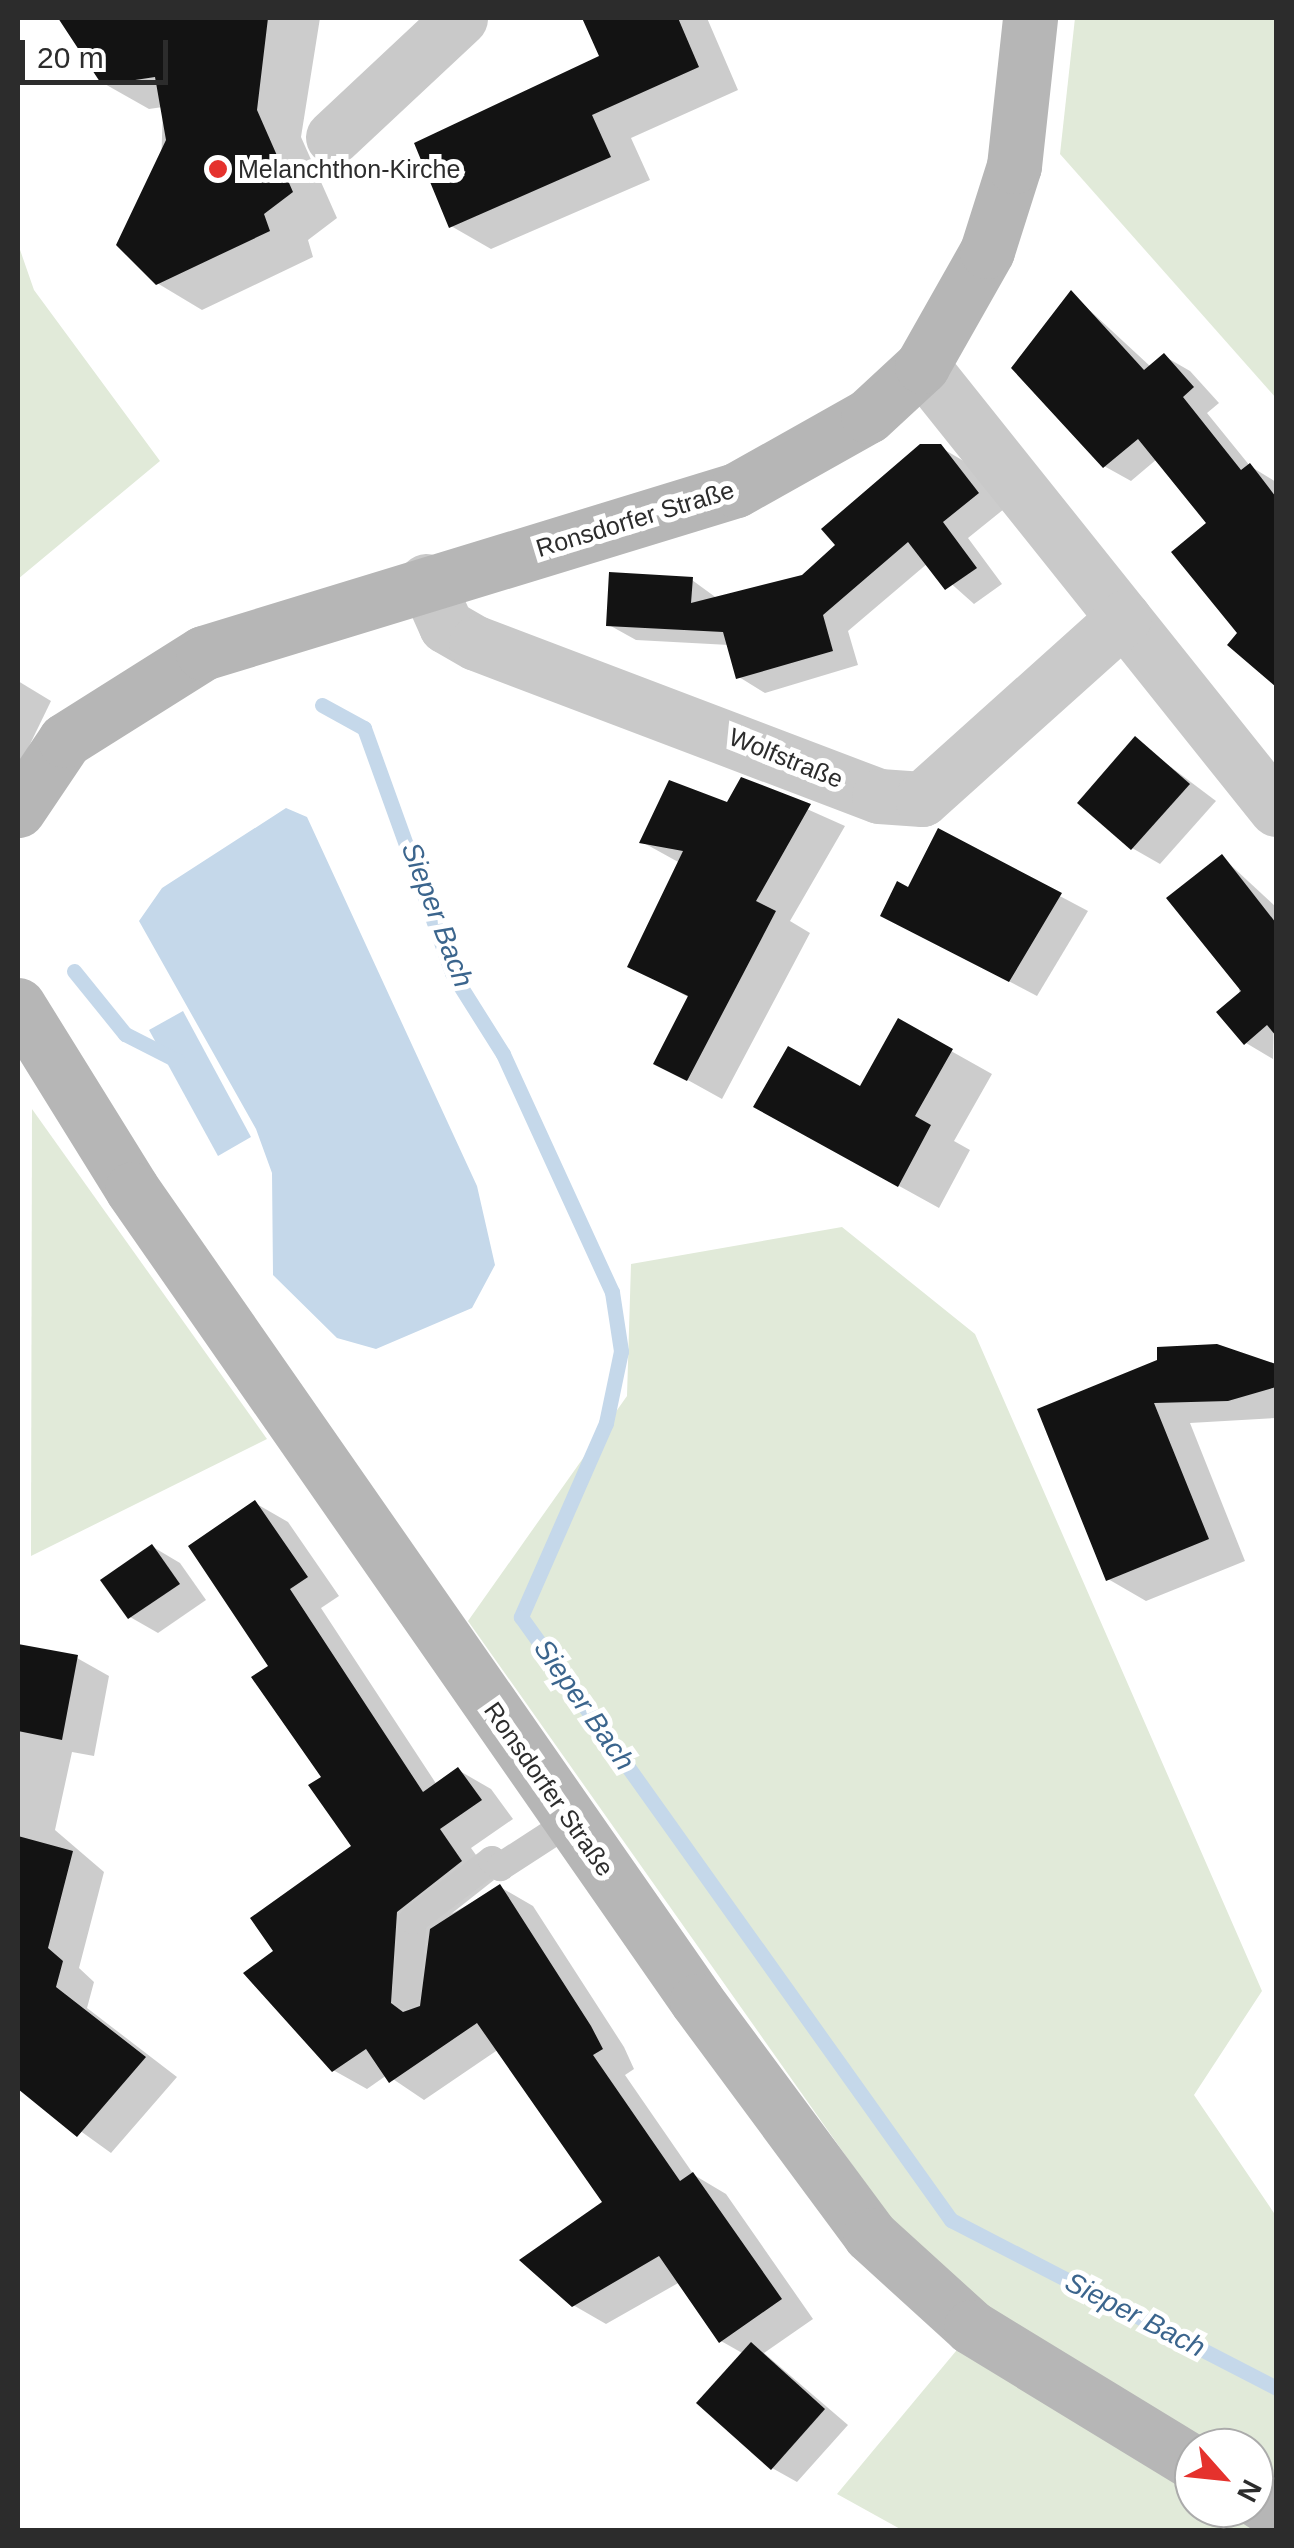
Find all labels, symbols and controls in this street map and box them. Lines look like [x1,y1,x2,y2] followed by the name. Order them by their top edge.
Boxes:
[25,20,172,82] scale bar
[37,41,104,74] text: 20 m
[238,154,460,184] place label: Melanchthon-Kirche
[207,158,229,180] marker: Melanchthon-Kirche
[532,475,738,563] street label: Ronsdorfer Straße
[725,722,847,794] street label: Wolfstraße
[394,838,480,992] water label: Sieper Bach
[526,1633,642,1777] water label: Sieper Bach
[478,1696,620,1882] street label: Ronsdorfer Straße
[1059,2265,1211,2365] water label: Sieper Bach
[1174,2428,1274,2528] north arrow
[1231,2475,1268,2507] text: N

